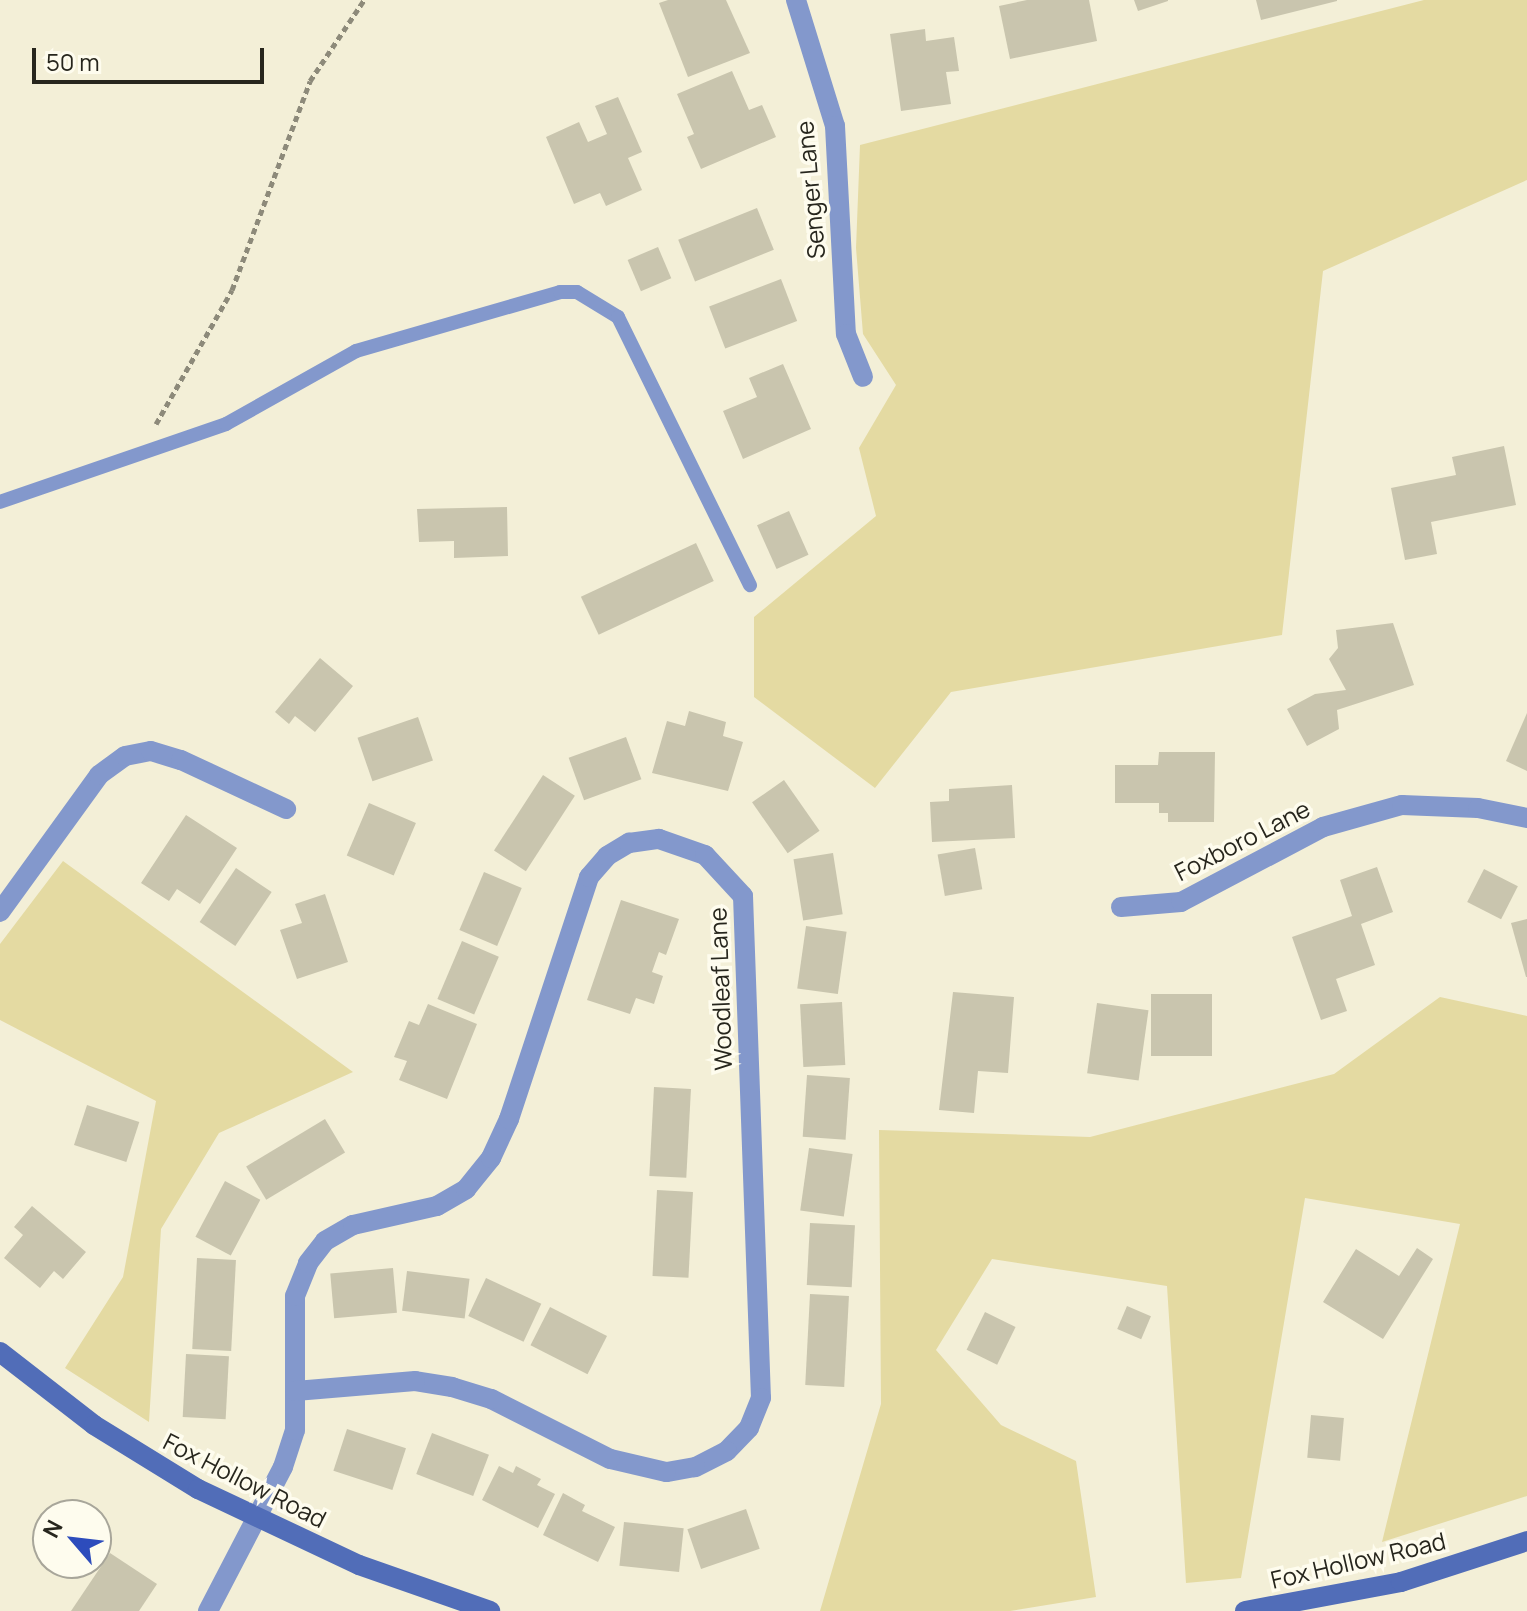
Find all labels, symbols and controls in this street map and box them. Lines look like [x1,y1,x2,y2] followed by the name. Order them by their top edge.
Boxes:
[36,32,268,82] scale bar
[46,45,100,78] text: 50 m
[790,120,830,260] street label: Senger Lane
[1170,794,1314,886] street label: Foxboro Lane
[703,907,737,1071] street label: Woodleaf Lane
[159,1427,331,1533] street label: Fox Hollow Road
[32,1499,112,1579] north arrow
[36,1515,70,1543] text: N
[1268,1526,1448,1594] street label: Fox Hollow Road

